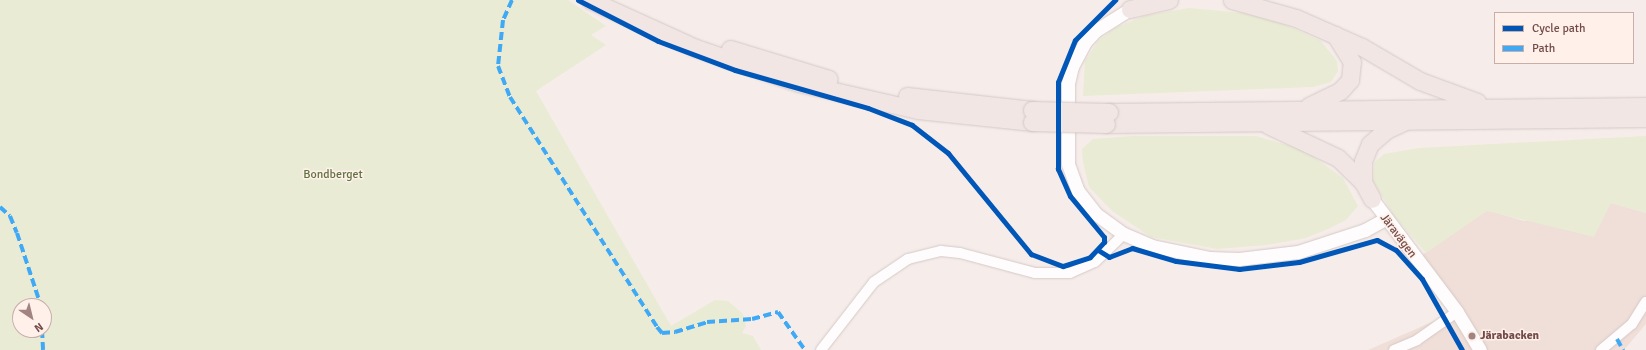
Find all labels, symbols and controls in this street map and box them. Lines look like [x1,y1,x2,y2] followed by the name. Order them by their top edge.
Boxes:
[1494,12,1634,64] legend
[1532,21,1585,36] text: Cycle path
[1532,41,1555,56] text: Path
[303,168,363,182] park label: Bondberget
[1377,211,1419,261] street label: Järavägen
[12,298,52,338] north arrow
[32,320,45,335] text: N
[1480,329,1539,343] place label: Järabacken
[1467,331,1477,341] marker: Järabacken

